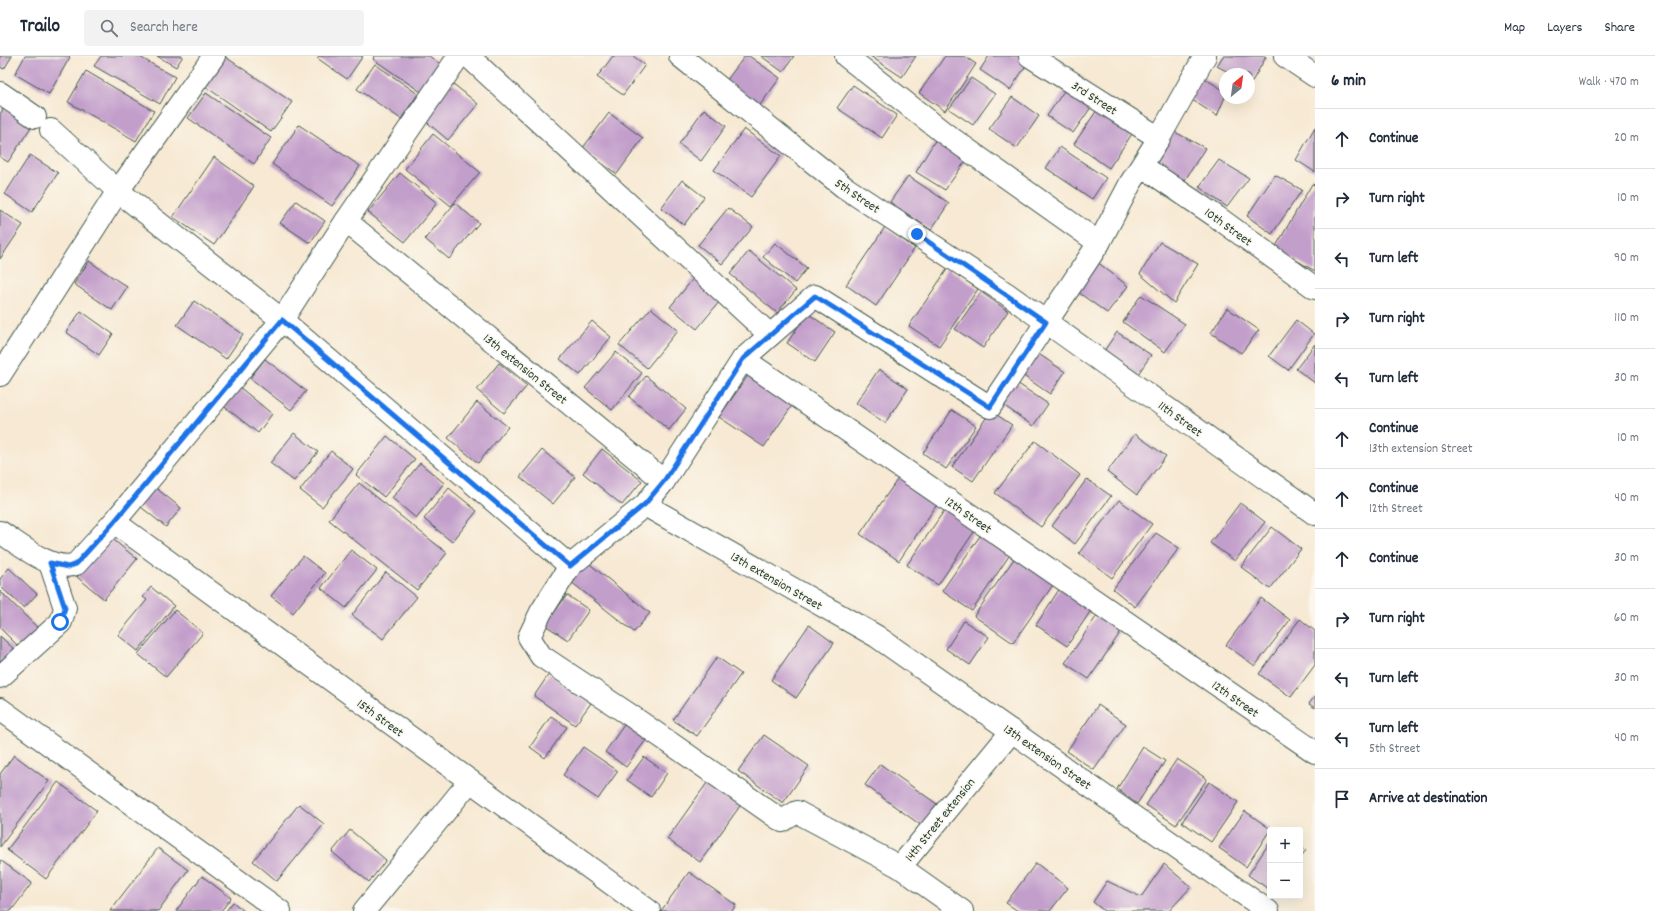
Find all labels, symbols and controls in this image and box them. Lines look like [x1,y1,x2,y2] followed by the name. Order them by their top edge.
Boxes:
[84,10,364,46] search box
[20,14,60,41] text: Trailo
[98,17,120,39] icon: search
[130,17,198,39] text: Search here
[1504,18,1525,38] text: Map
[1547,18,1582,38] text: Layers
[1604,18,1635,38] text: Share
[1219,68,1255,104] north arrow
[1331,70,1366,94] text: 6 min
[1579,73,1639,92] text: Walk · 470 m
[1067,77,1120,121] street label: 3rd Street
[1331,128,1353,150] icon: ahead
[1369,128,1418,150] text: Continue
[1614,129,1639,148] text: 20 m
[830,175,883,219] street label: 5th Street
[1331,188,1353,210] icon: right
[1369,188,1425,210] text: Turn right
[1617,189,1639,208] text: 10 m
[1200,204,1256,252] street label: 10th Street
[908,225,926,243] route end
[1331,248,1353,270] icon: left
[1369,248,1418,270] text: Turn left
[1614,249,1639,268] text: 90 m
[1331,308,1353,330] icon: right
[1369,308,1425,330] text: Turn right
[1614,309,1639,328] text: 110 m
[478,330,571,410] street label: 13th extension Street
[1331,368,1353,390] icon: left
[1369,368,1418,390] text: Turn left
[1614,369,1639,388] text: 30 m
[1153,397,1206,443] street label: 11th Street
[1369,418,1418,440] text: Continue
[1331,428,1353,450] icon: ahead
[1617,429,1639,448] text: 10 m
[1369,440,1473,459] text: 13th extension Street
[1369,478,1418,500] text: Continue
[1331,488,1353,510] icon: ahead
[1615,489,1639,508] text: 40 m
[940,493,995,539] street label: 12th Street
[1369,500,1423,519] text: 12th Street
[726,548,826,616] street label: 13th extension Street
[1331,548,1353,570] icon: ahead
[1369,548,1418,570] text: Continue
[1614,549,1639,568] text: 30 m
[1331,608,1353,630] icon: right
[1369,608,1425,630] text: Turn right
[1614,609,1639,628] text: 60 m
[51,613,69,631] route start
[1331,668,1353,690] icon: left
[1369,668,1418,690] text: Turn left
[1614,669,1639,688] text: 30 m
[1207,677,1262,723] street label: 12th Street
[352,695,407,743] street label: 15th Street
[1369,718,1418,740] text: Turn left
[999,721,1095,796] street label: 13th extension Street
[1331,728,1353,750] icon: left
[1615,729,1639,748] text: 40 m
[1369,740,1420,759] text: 5th Street
[901,774,981,867] street label: 14th Street extension
[1331,788,1353,810] icon: arrive
[1369,788,1487,810] text: Arrive at destination
[1267,827,1303,899] map controls
[1267,827,1303,863] button: +
[1267,863,1303,899] button: −

